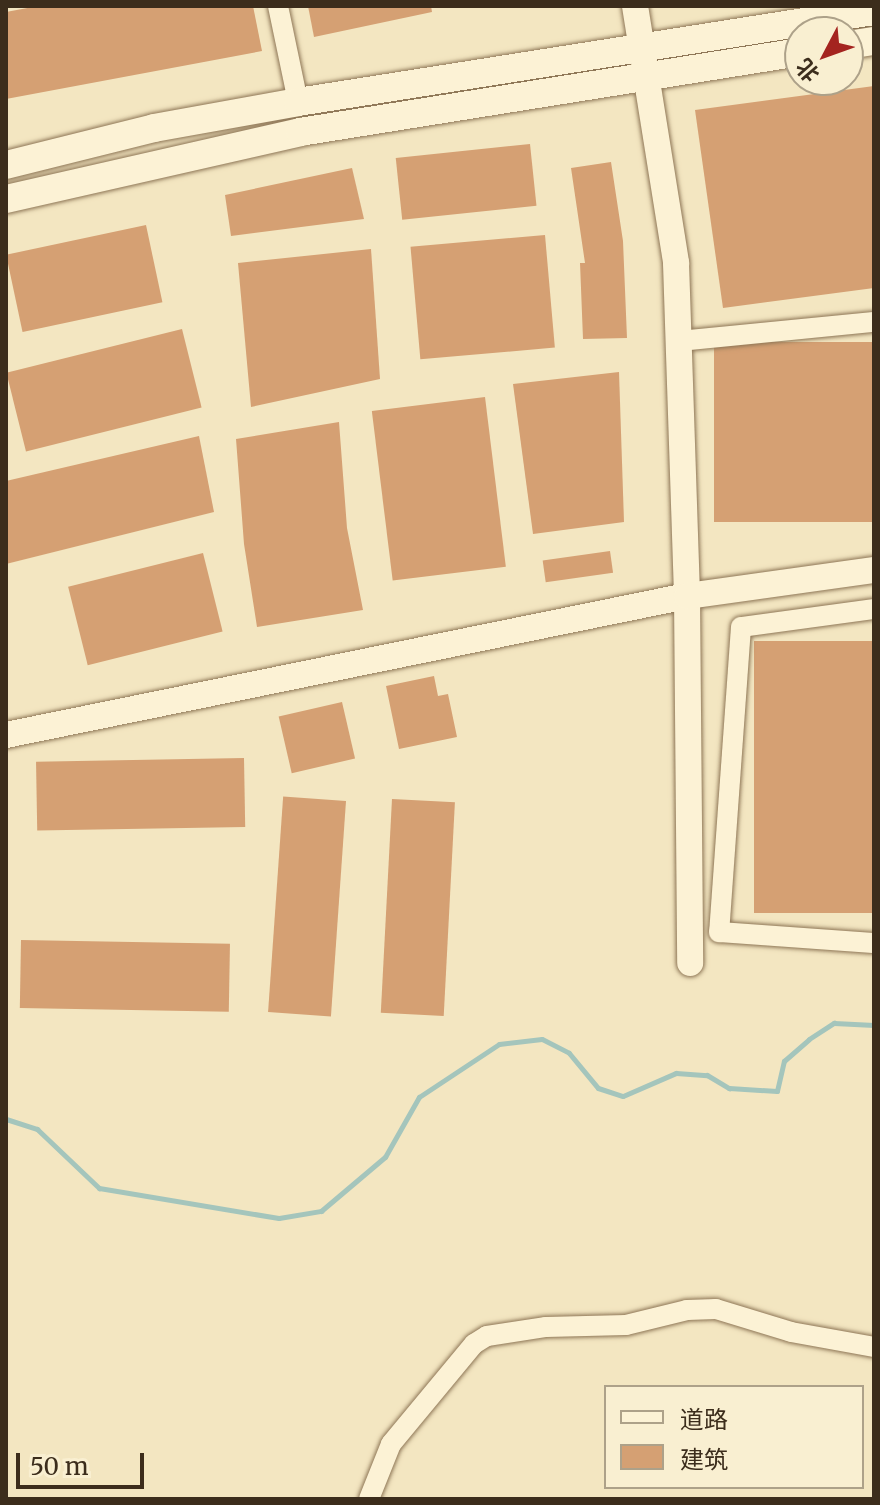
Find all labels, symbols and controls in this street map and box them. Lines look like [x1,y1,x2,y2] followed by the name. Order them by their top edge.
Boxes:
[784,16,864,96] north arrow
[790,53,825,88] text: 北
[604,1385,864,1489] legend
[680,1404,728,1435] text: 道路
[20,1437,148,1487] scale bar
[680,1444,728,1475] text: 建筑
[30,1451,89,1482] text: 50 m

